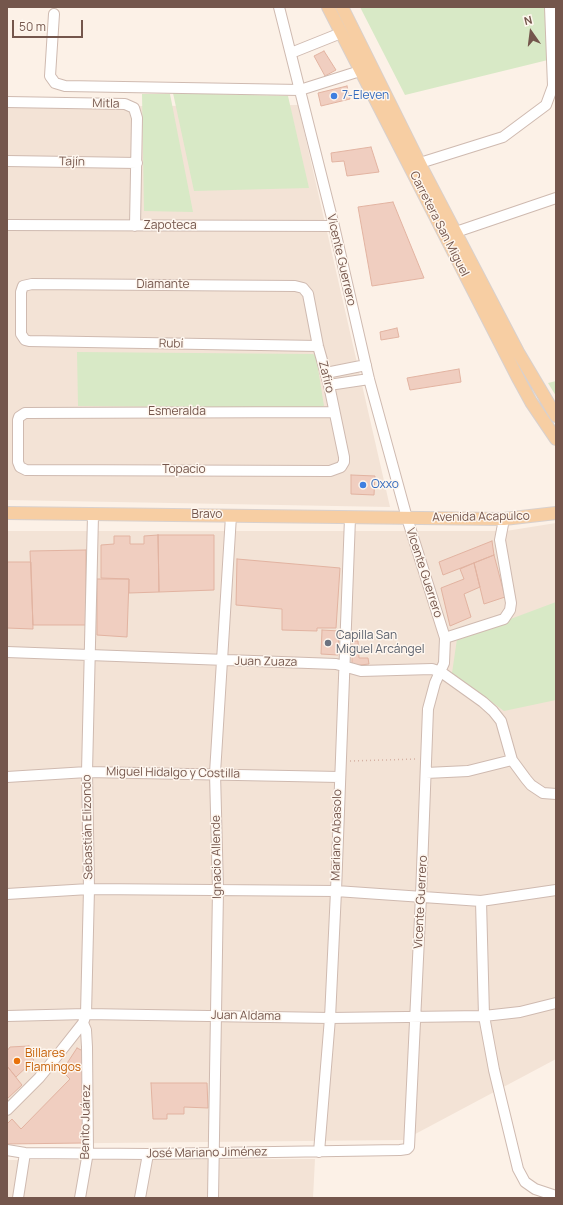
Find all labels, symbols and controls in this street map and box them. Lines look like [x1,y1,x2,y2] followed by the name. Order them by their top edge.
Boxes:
[14,12,85,38] scale bar
[511,12,551,52] north arrow
[522,12,534,28] text: N
[19,18,46,35] text: 50 m
[342,89,389,103] place label: 7-Eleven
[329,91,339,101] marker: 7-Eleven
[92,97,120,111] street label: Mitla
[59,155,85,169] street label: Tajín
[406,169,472,279] street label: Carretera San Miguel
[323,213,359,307] street label: Vicente Guerrero
[143,219,197,233] street label: Zapoteca
[136,278,190,292] street label: Diamante
[159,337,183,351] street label: Rubí
[315,359,337,395] street label: Zafiro
[148,405,206,419] street label: Esmeralda
[162,463,206,477] street label: Topacio
[371,478,399,492] place label: Oxxo
[358,480,368,490] marker: Oxxo
[192,508,222,522] street label: Bravo
[432,509,530,525] street label: Avenida Acapulco
[403,526,445,620] street label: Vicente Guerrero
[336,629,424,657] place label: Capilla San Miguel Arcángel
[323,638,333,648] marker: Capilla San Miguel Arcángel
[235,654,297,670] street label: Juan Zuaza
[106,765,240,781] street label: Miguel Hidalgo y Costilla
[80,774,96,880] street label: Sebastián Elizondo
[329,789,345,881] street label: Mariano Abasolo
[209,815,225,899] street label: Ignacio Allende
[411,855,431,949] street label: Vicente Guerrero
[211,1008,281,1024] street label: Juan Aldama
[25,1047,81,1075] place label: Billares Flamingos
[12,1056,22,1066] marker: Billares Flamingos
[78,1084,94,1160] street label: Benito Juárez
[146,1145,268,1161] street label: José Mariano Jiménez

